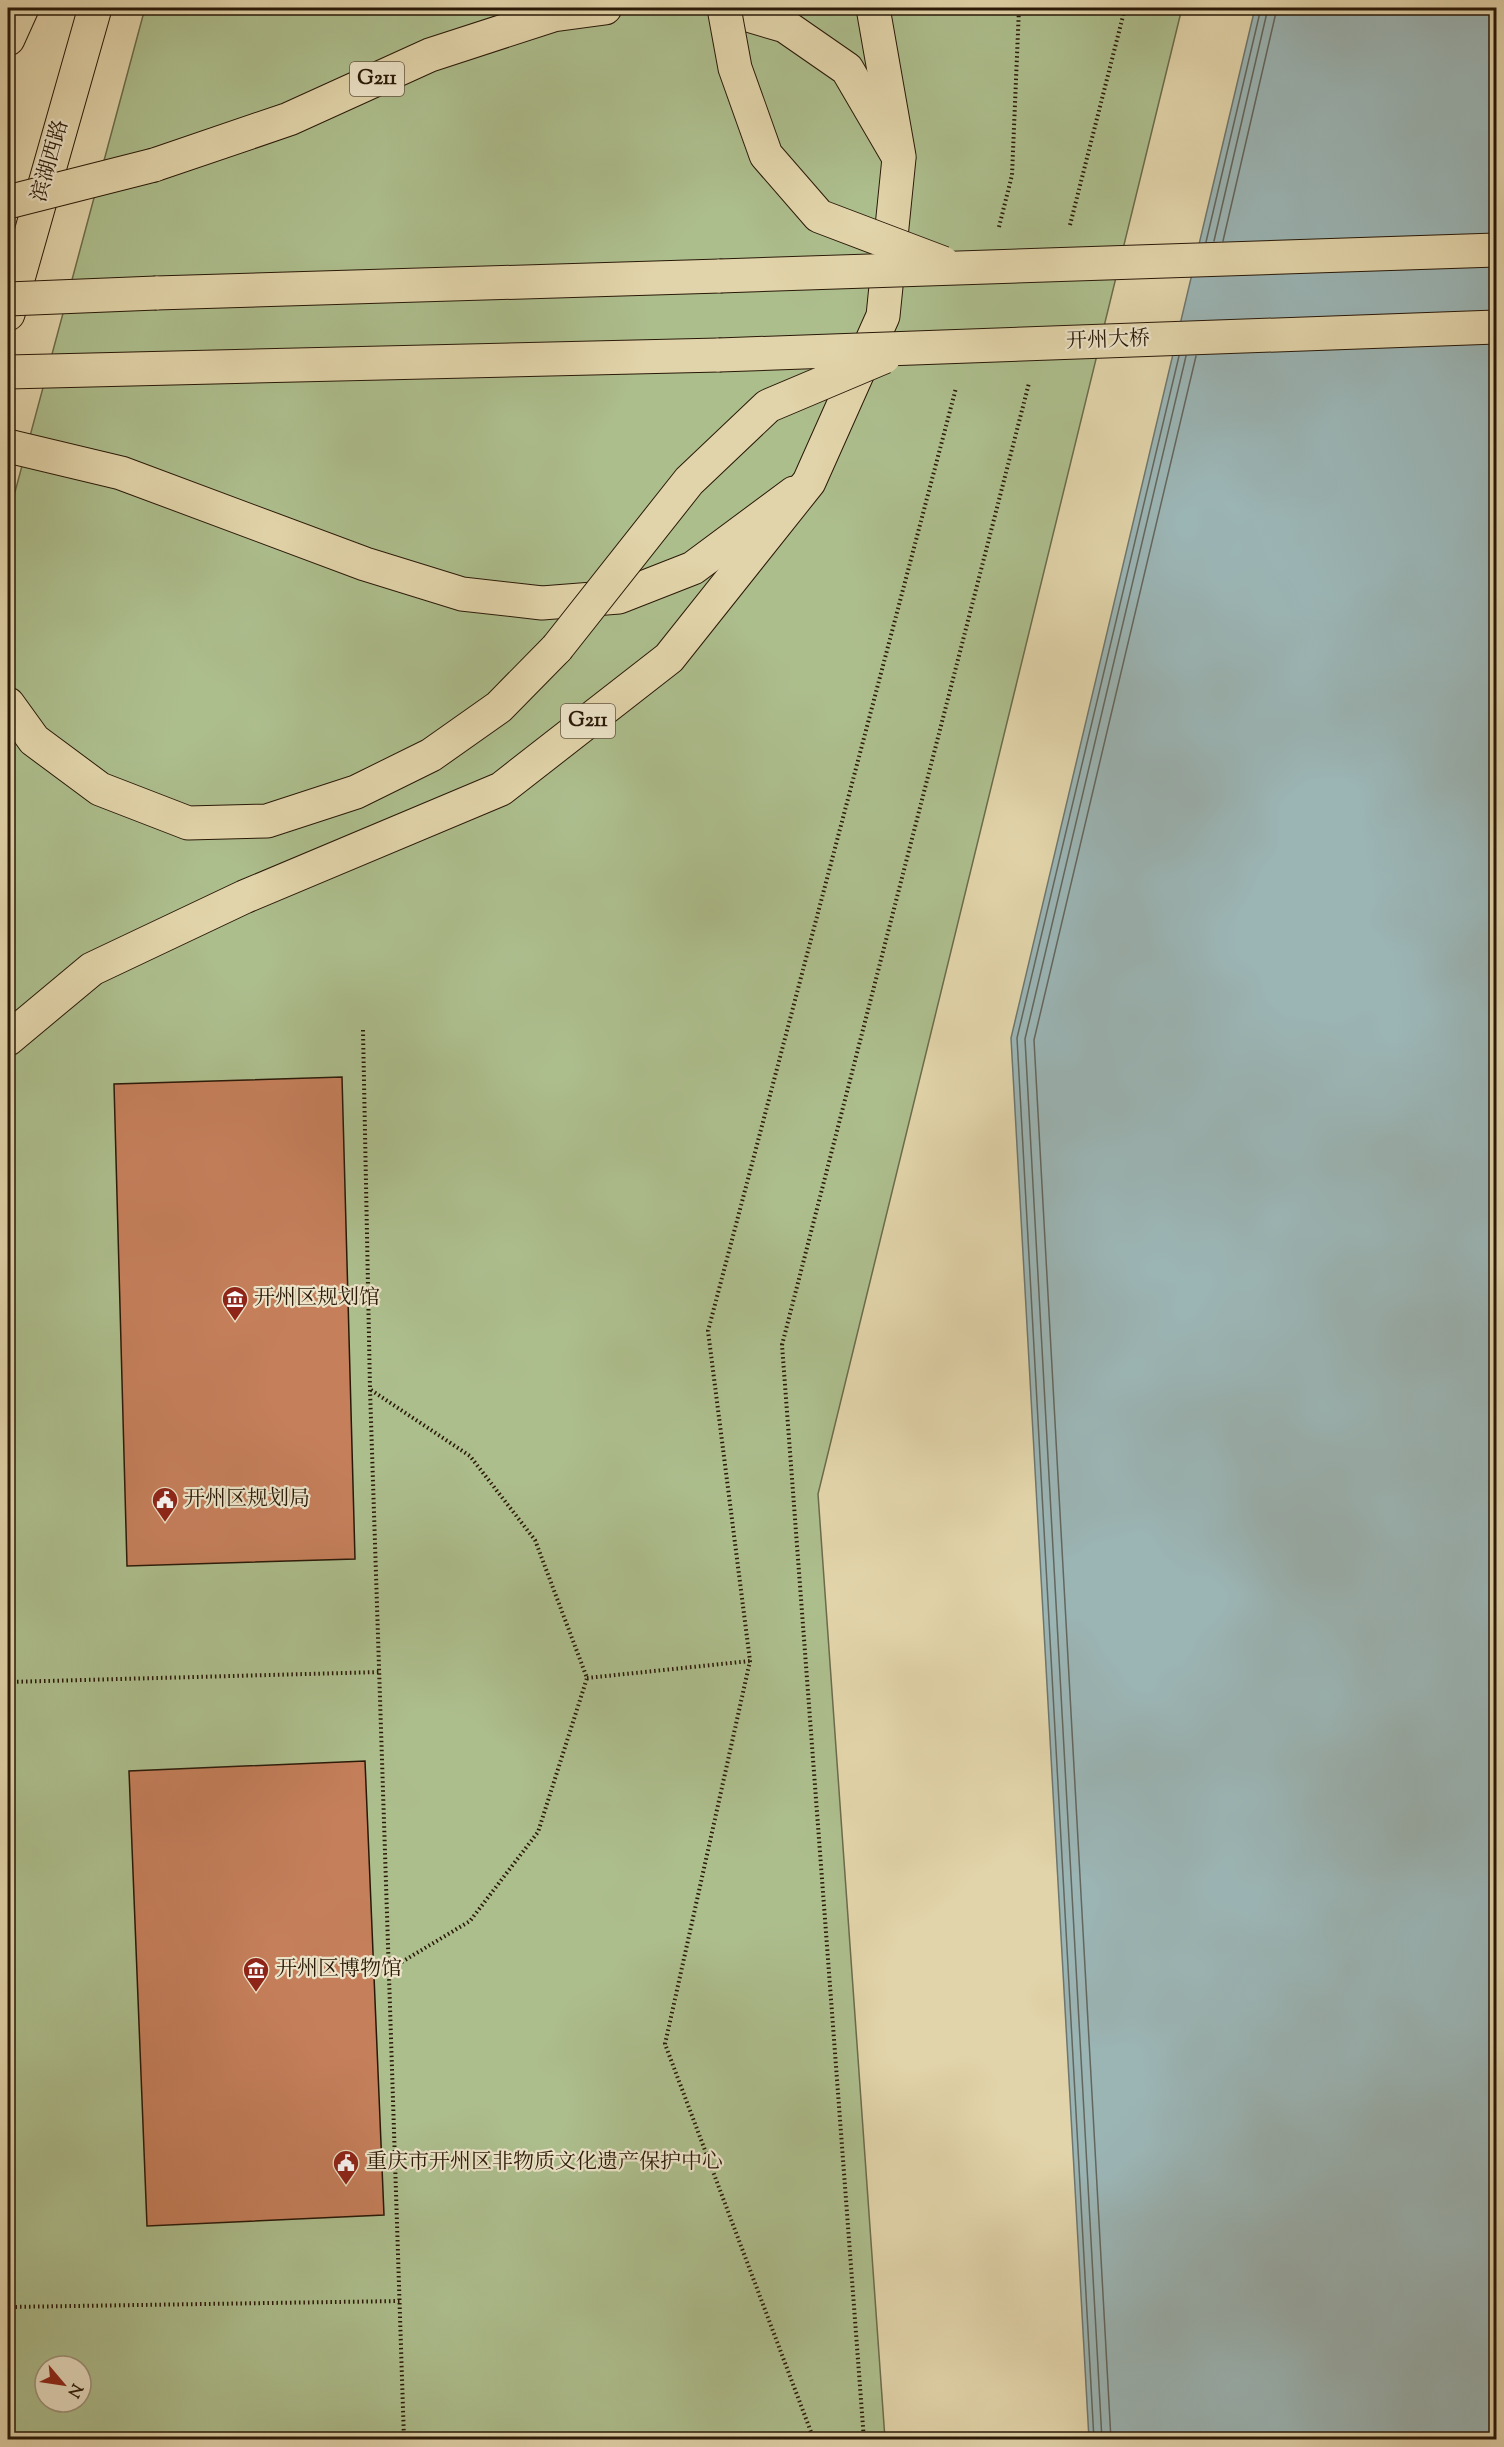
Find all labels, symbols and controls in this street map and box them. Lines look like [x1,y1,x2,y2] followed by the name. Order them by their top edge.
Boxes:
[350,62,404,96] road number: G211
[25,116,77,206] street label: 滨湖西路
[1066,325,1150,357] street label: 开州大桥
[561,704,615,738] road number: G211
[220,1284,250,1322] museum icon: 开州区规划馆
[254,1284,380,1314] place label: 开州区规划馆
[150,1485,180,1523] public building icon: 开州区规划局
[184,1485,310,1515] place label: 开州区规划局
[241,1955,271,1993] museum icon: 开州区博物馆
[276,1955,402,1985] place label: 开州区博物馆
[331,2148,361,2186] public building icon: 重庆市开州区非物质文化遗产保护中心
[366,2148,723,2178] place label: 重庆市开州区非物质文化遗产保护中心
[33,2354,93,2414] north arrow
[61,2379,87,2401] text: N

